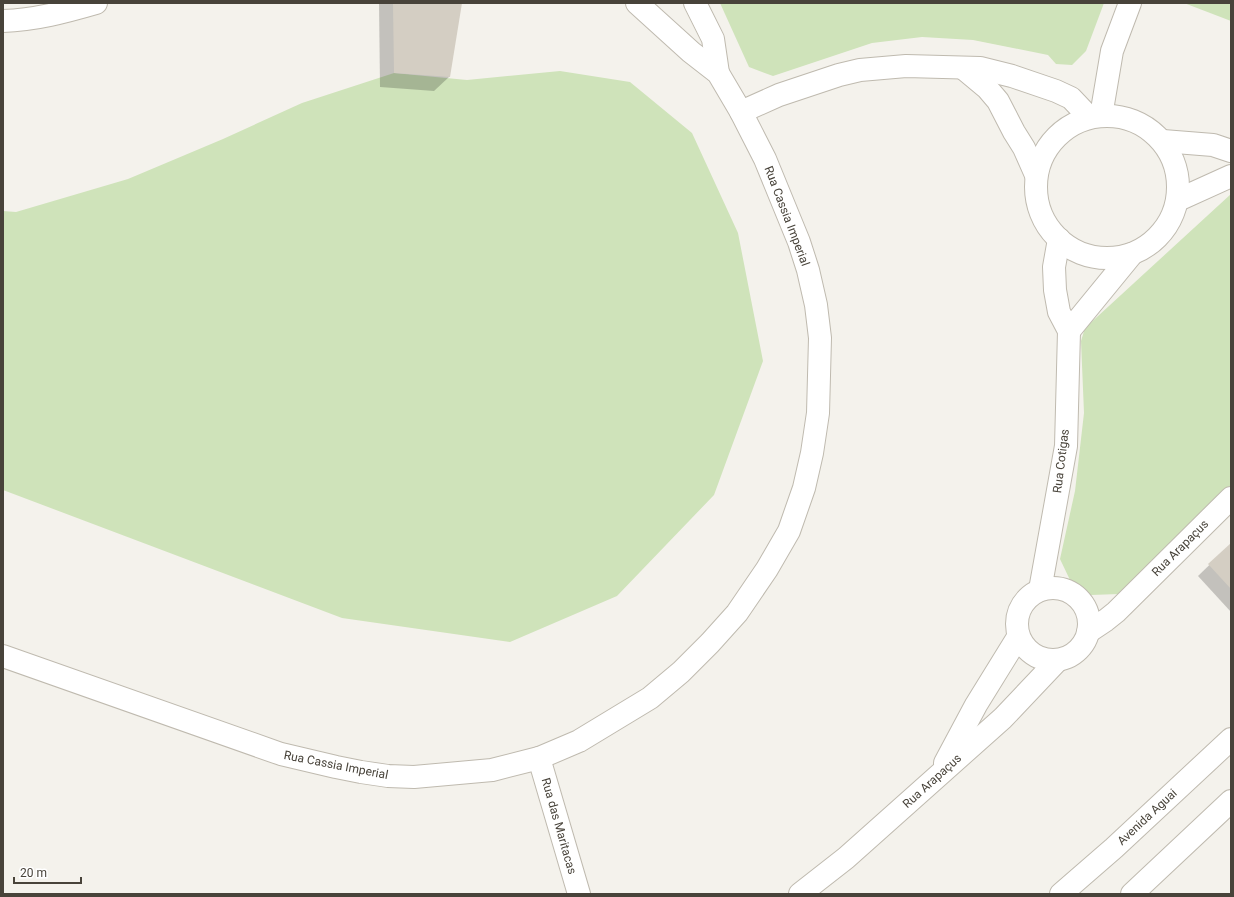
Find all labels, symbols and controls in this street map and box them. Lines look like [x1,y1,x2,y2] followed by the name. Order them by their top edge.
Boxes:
[761,164,813,268] street label: Rua Cassia Imperial
[1050,428,1072,494] street label: Rua Cotigas
[1149,517,1211,579] street label: Rua Arapaçus
[283,748,389,782] street label: Rua Cassia Imperial
[900,751,964,811] street label: Rua Arapaçus
[539,776,579,876] street label: Rua das Maritacas
[1114,786,1180,848] street label: Avenida Aguai
[14,859,81,885] scale bar
[20,866,47,880] text: 20 m

